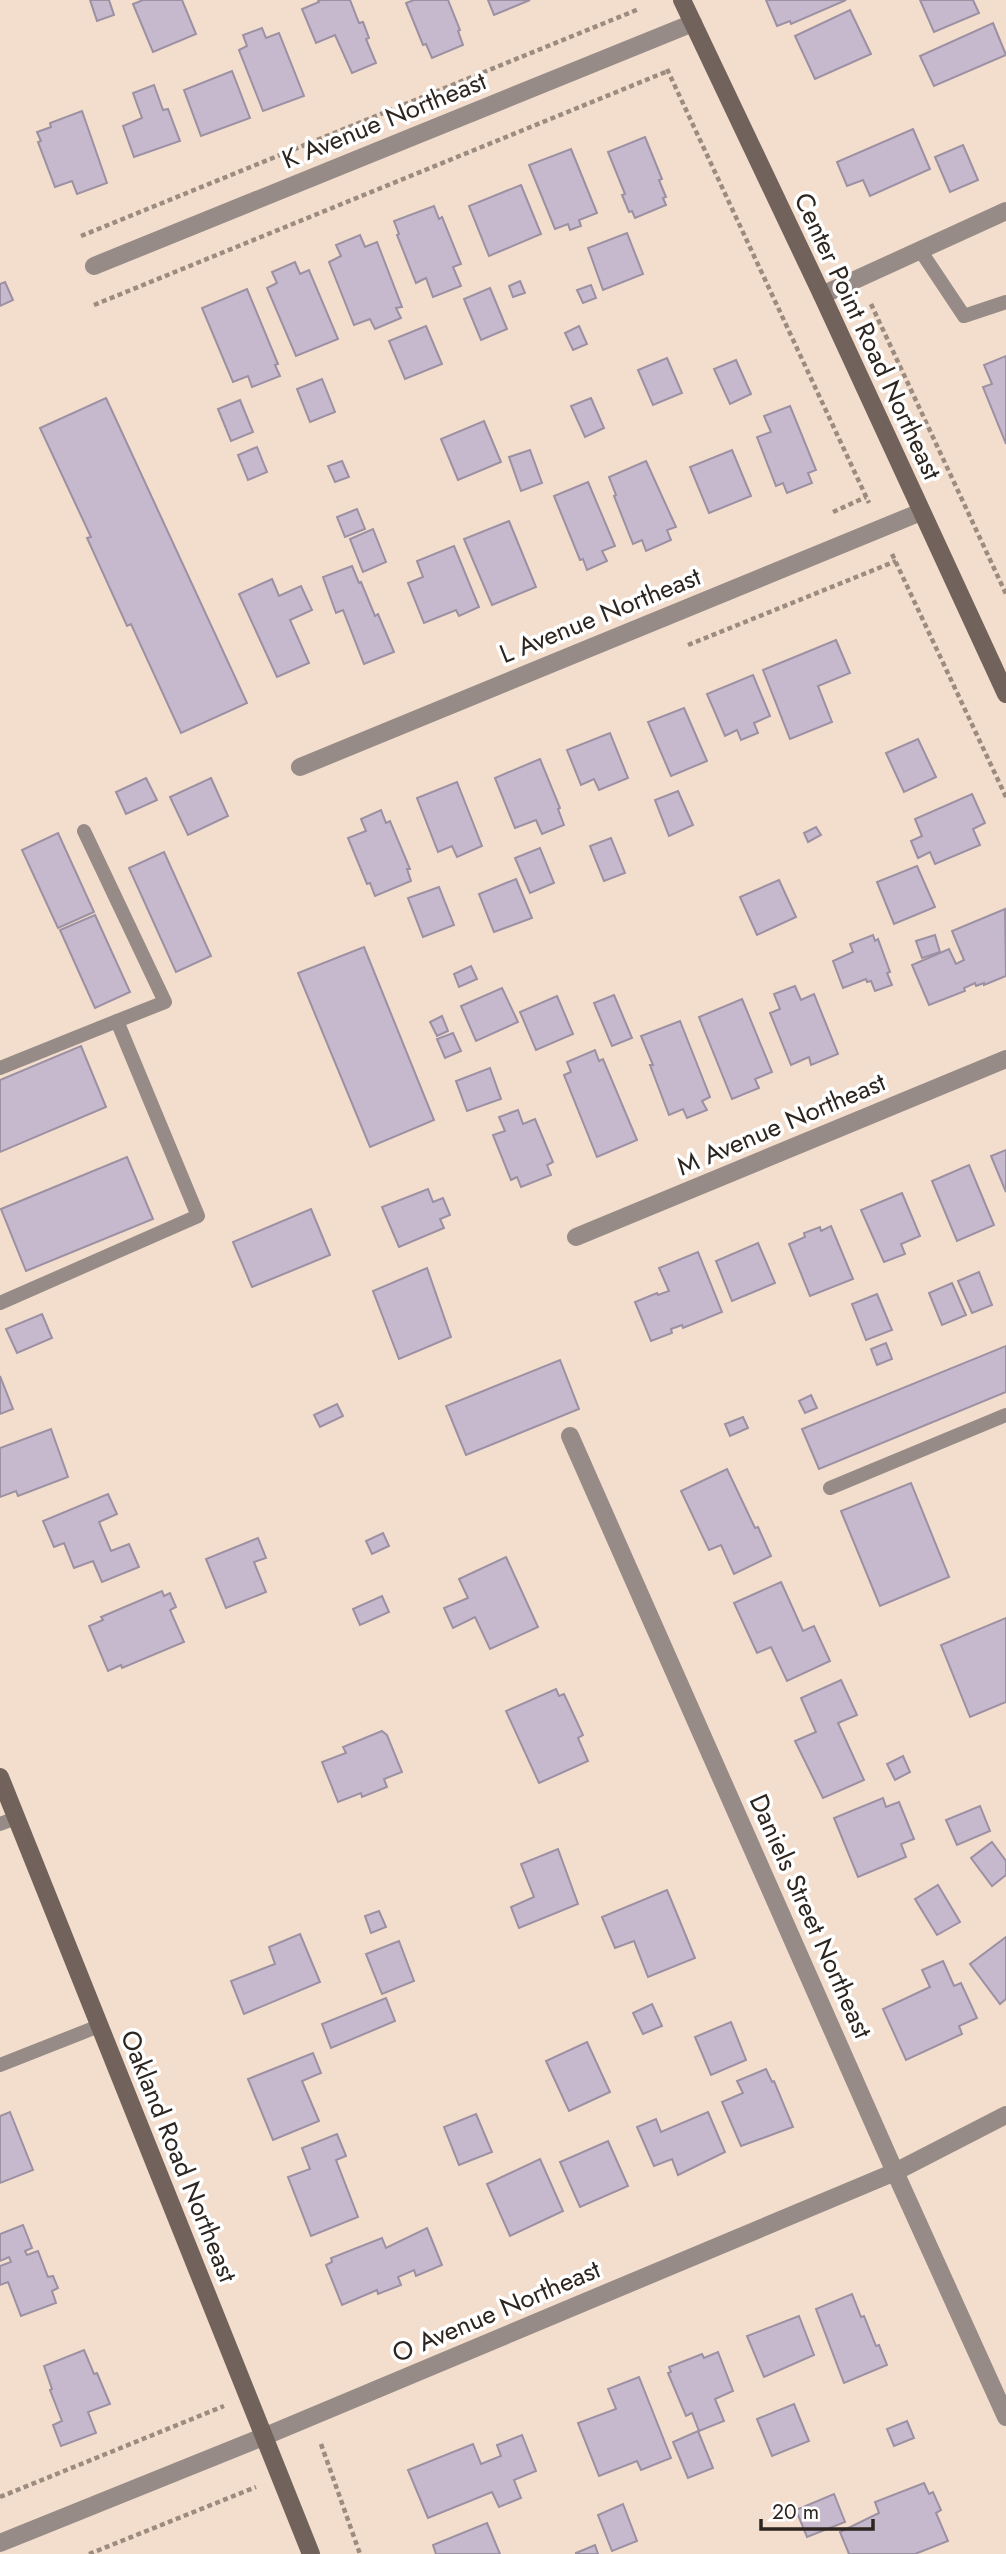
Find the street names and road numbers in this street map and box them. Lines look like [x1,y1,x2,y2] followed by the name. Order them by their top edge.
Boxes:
[276,61,492,178] street label: K Avenue Northeast
[785,186,952,487] street label: Center Point Road Northeast
[494,557,707,673] street label: L Avenue Northeast
[671,1063,892,1185] street label: M Avenue Northeast
[740,1788,882,2045] street label: Daniels Street Northeast
[111,2024,247,2288] street label: Oakland Road Northeast
[386,2250,607,2372] street label: O Avenue Northeast

